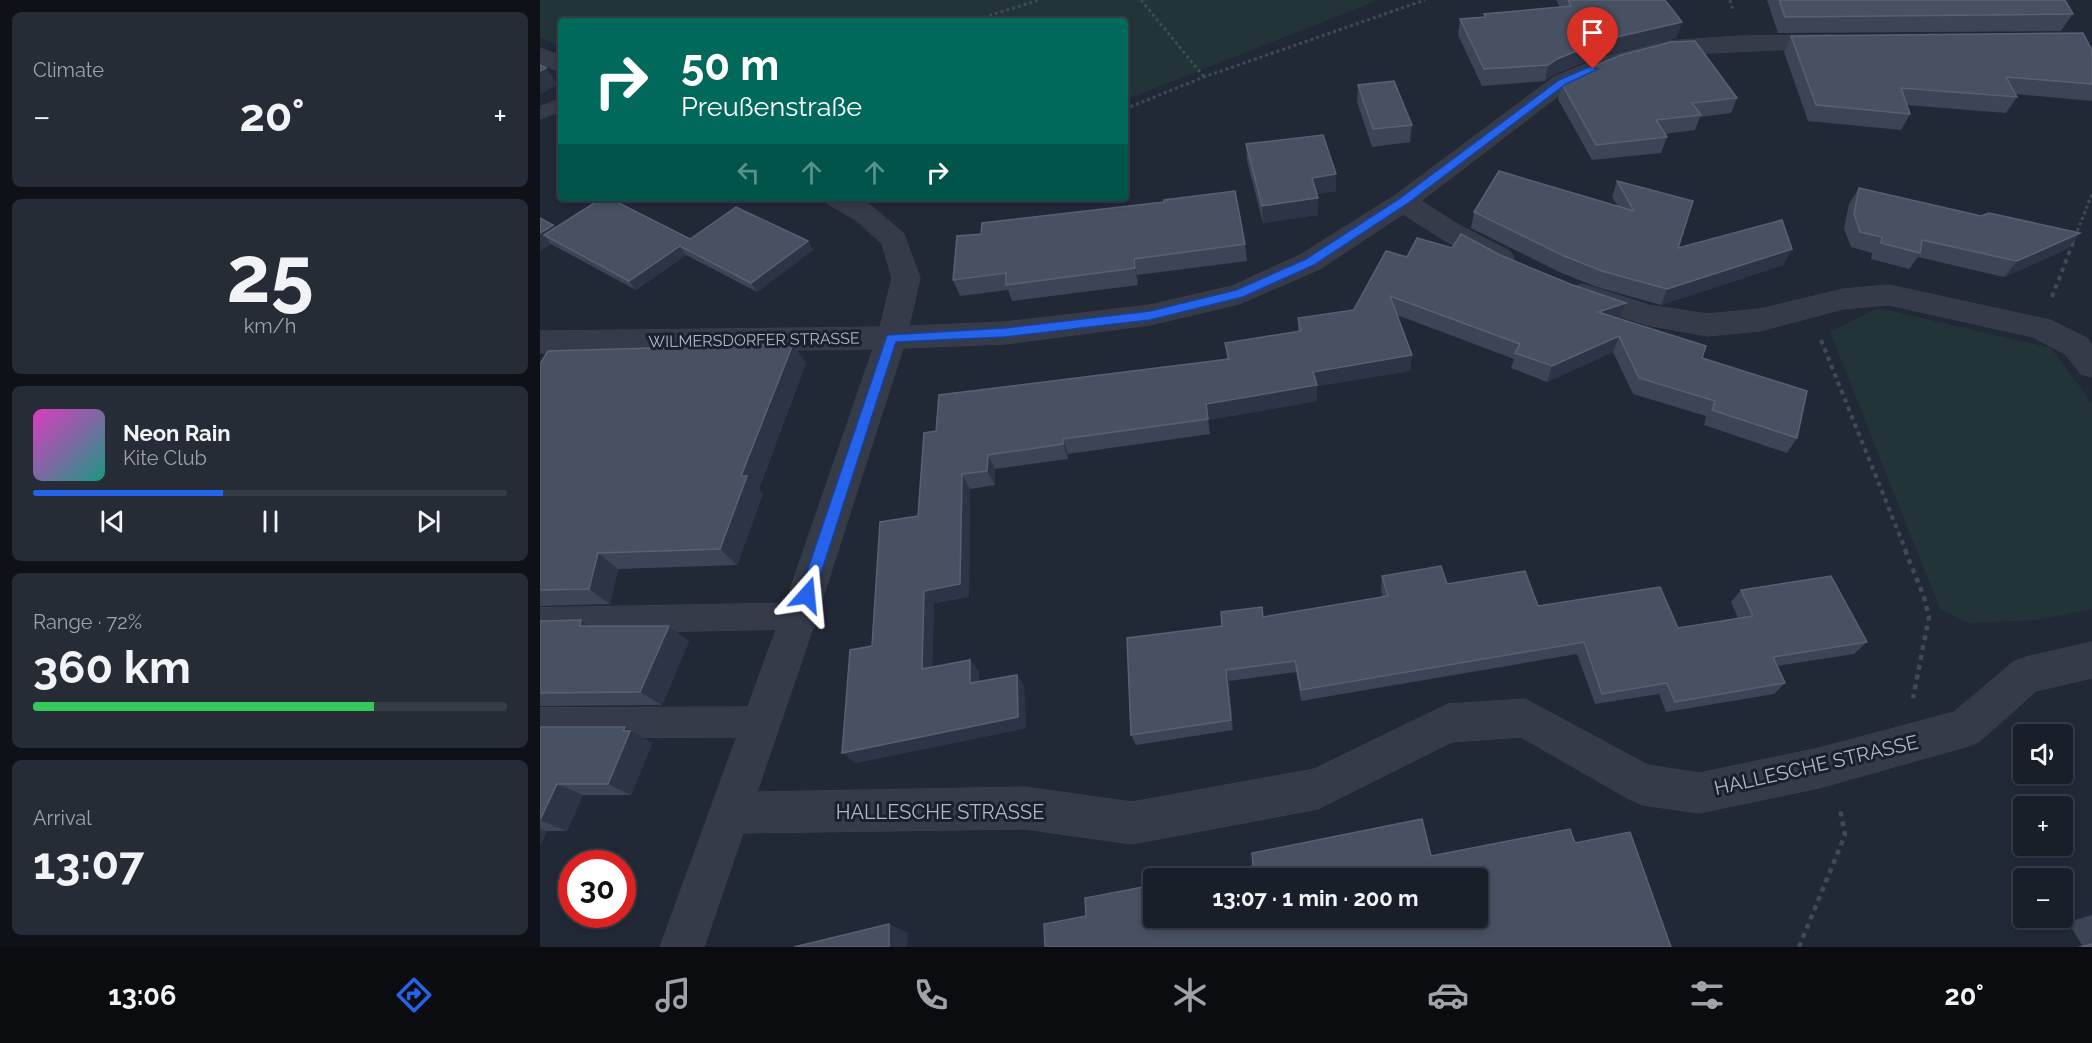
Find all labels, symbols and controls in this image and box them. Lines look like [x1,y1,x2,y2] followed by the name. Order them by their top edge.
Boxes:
[1567,7,1618,69] pin
[1576,16,1609,49] icon: arrive
[681,41,779,90] text: 50 m
[582,42,660,120] icon: right
[33,58,104,82] text: Climate
[239,89,305,142] text: 20°
[681,91,862,122] text: Preußenstraße
[33,97,51,136] text: −
[493,97,507,136] text: +
[732,156,765,189] icon: left
[795,156,828,189] icon: ahead
[858,156,891,189] icon: ahead
[921,156,954,189] icon: right
[226,229,314,320] text: 25
[244,314,296,338] text: km/h
[648,329,860,351] street label: WILMERSDORFER STRASSE
[123,420,231,446] text: Neon Rain
[123,446,207,470] text: Kite Club
[96,505,129,538] icon: previous
[254,505,287,538] icon: pause
[412,505,445,538] icon: next
[775,563,839,627] position arrow
[33,610,142,634] text: Range · 72%
[33,641,191,694] text: 360 km
[2013,724,2073,928] map controls
[2013,724,2073,784] button: sound
[1712,730,1920,800] street label: HALLESCHE STRASSE
[2013,796,2073,856] button: +
[836,800,1044,824] street label: HALLESCHE STRASSE
[33,806,92,830] text: Arrival
[33,837,144,890] text: 13:07
[558,850,636,928] speed limit sign: 30
[2013,868,2073,928] button: −
[1212,885,1419,911] text: 13:07 · 1 min · 200 m
[393,974,435,1016] icon: directions
[652,974,694,1016] icon: music
[910,974,952,1016] icon: phone
[1169,974,1211,1016] icon: climate
[1427,974,1469,1016] icon: car
[1686,974,1728,1016] icon: filters
[108,980,176,1011] text: 13:06
[1945,980,1984,1011] text: 20°

